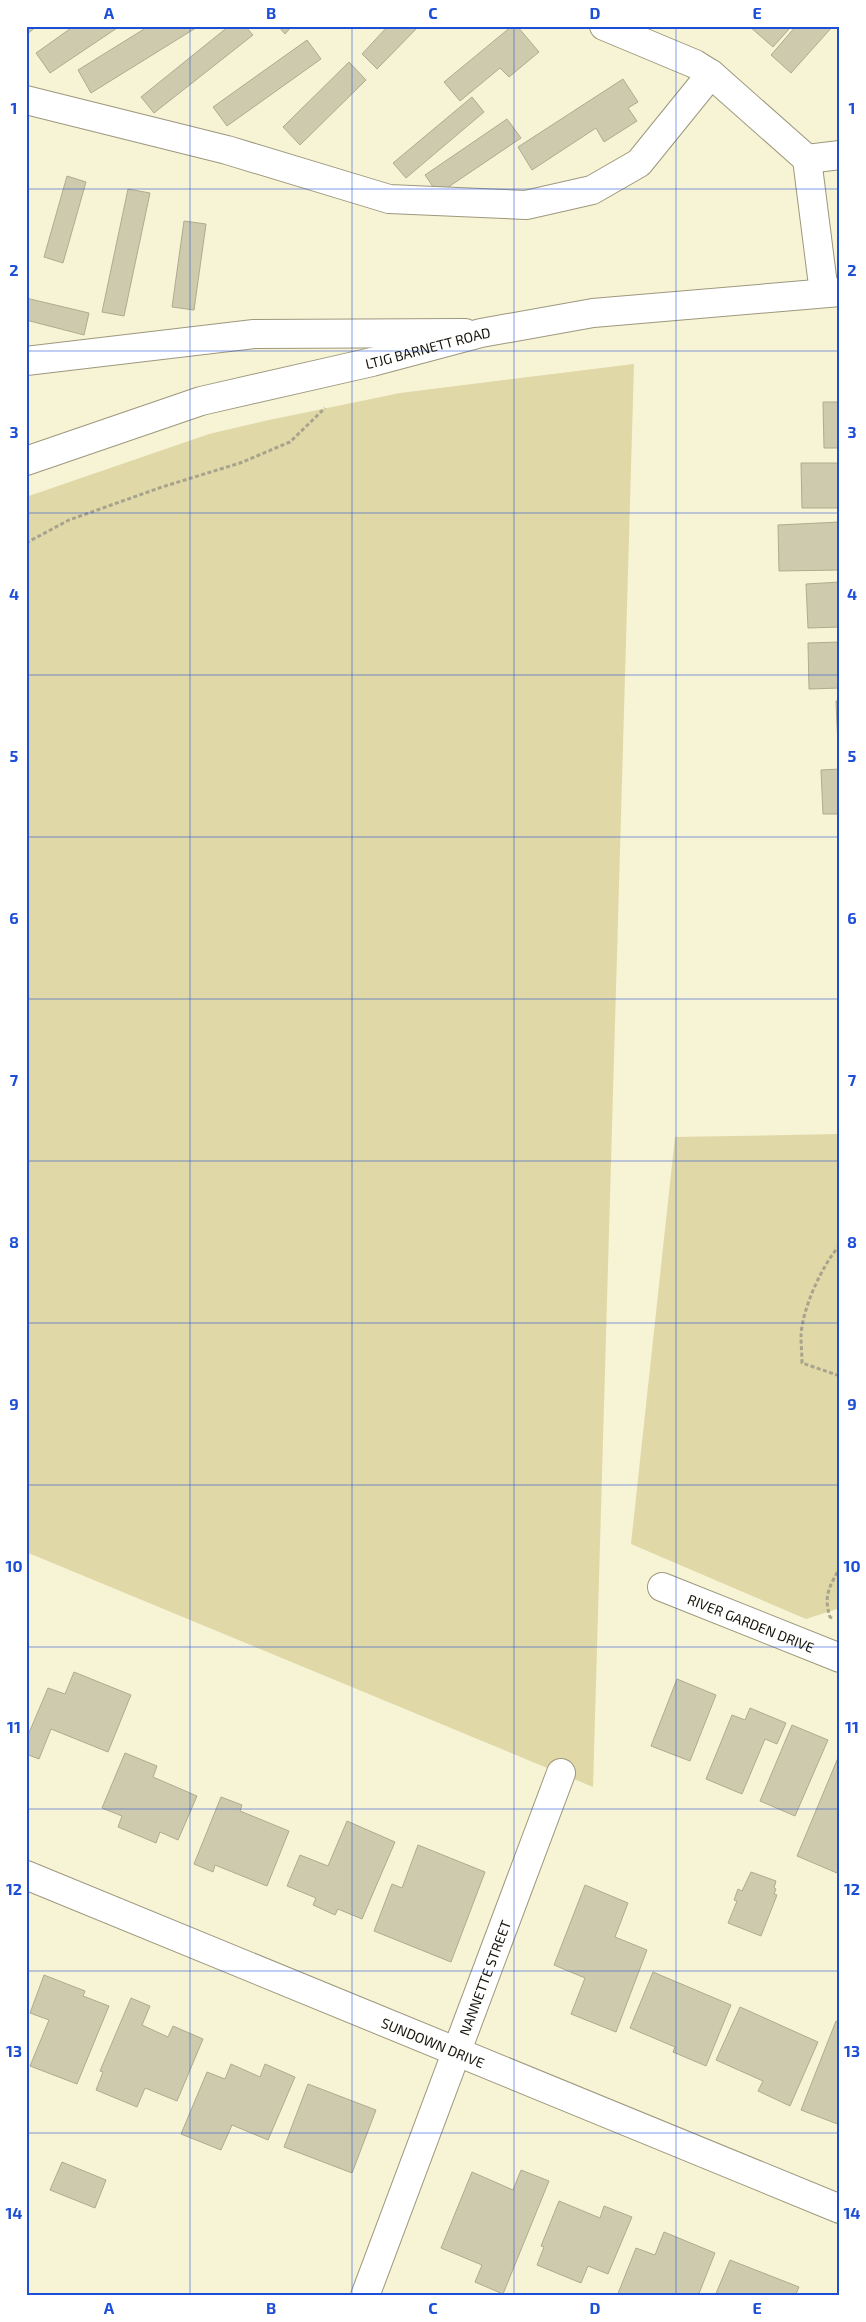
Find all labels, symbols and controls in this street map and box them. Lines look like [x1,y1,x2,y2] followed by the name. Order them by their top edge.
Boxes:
[104,3,115,22] text: A
[266,3,276,22] text: B
[428,3,438,22] text: C
[590,3,601,22] text: D
[752,3,762,22] text: E
[11,98,17,117] text: 1
[849,98,855,117] text: 1
[9,260,19,279] text: 2
[847,260,857,279] text: 2
[363,323,492,372] street label: LTJG BARNETT ROAD
[9,422,19,441] text: 3
[847,422,857,441] text: 3
[9,584,19,603] text: 4
[847,584,857,603] text: 4
[10,746,19,765] text: 5
[848,746,857,765] text: 5
[9,908,19,927] text: 6
[847,908,857,927] text: 6
[10,1070,19,1089] text: 7
[848,1070,857,1089] text: 7
[9,1232,19,1251] text: 8
[847,1232,857,1251] text: 8
[9,1394,19,1413] text: 9
[847,1394,857,1413] text: 9
[5,1556,23,1575] text: 10
[843,1556,861,1575] text: 10
[685,1590,817,1655] street label: RIVER GARDEN DRIVE
[7,1717,21,1736] text: 11
[845,1717,859,1736] text: 11
[6,1879,22,1898] text: 12
[844,1879,860,1898] text: 12
[455,1918,514,2038] street label: NANNETTE STREET
[379,2013,487,2071] street label: SUNDOWN DRIVE
[6,2041,22,2060] text: 13
[844,2041,860,2060] text: 13
[5,2203,23,2222] text: 14
[843,2203,861,2222] text: 14
[104,2298,115,2317] text: A
[266,2298,276,2317] text: B
[428,2298,438,2317] text: C
[590,2298,601,2317] text: D
[752,2298,762,2317] text: E

